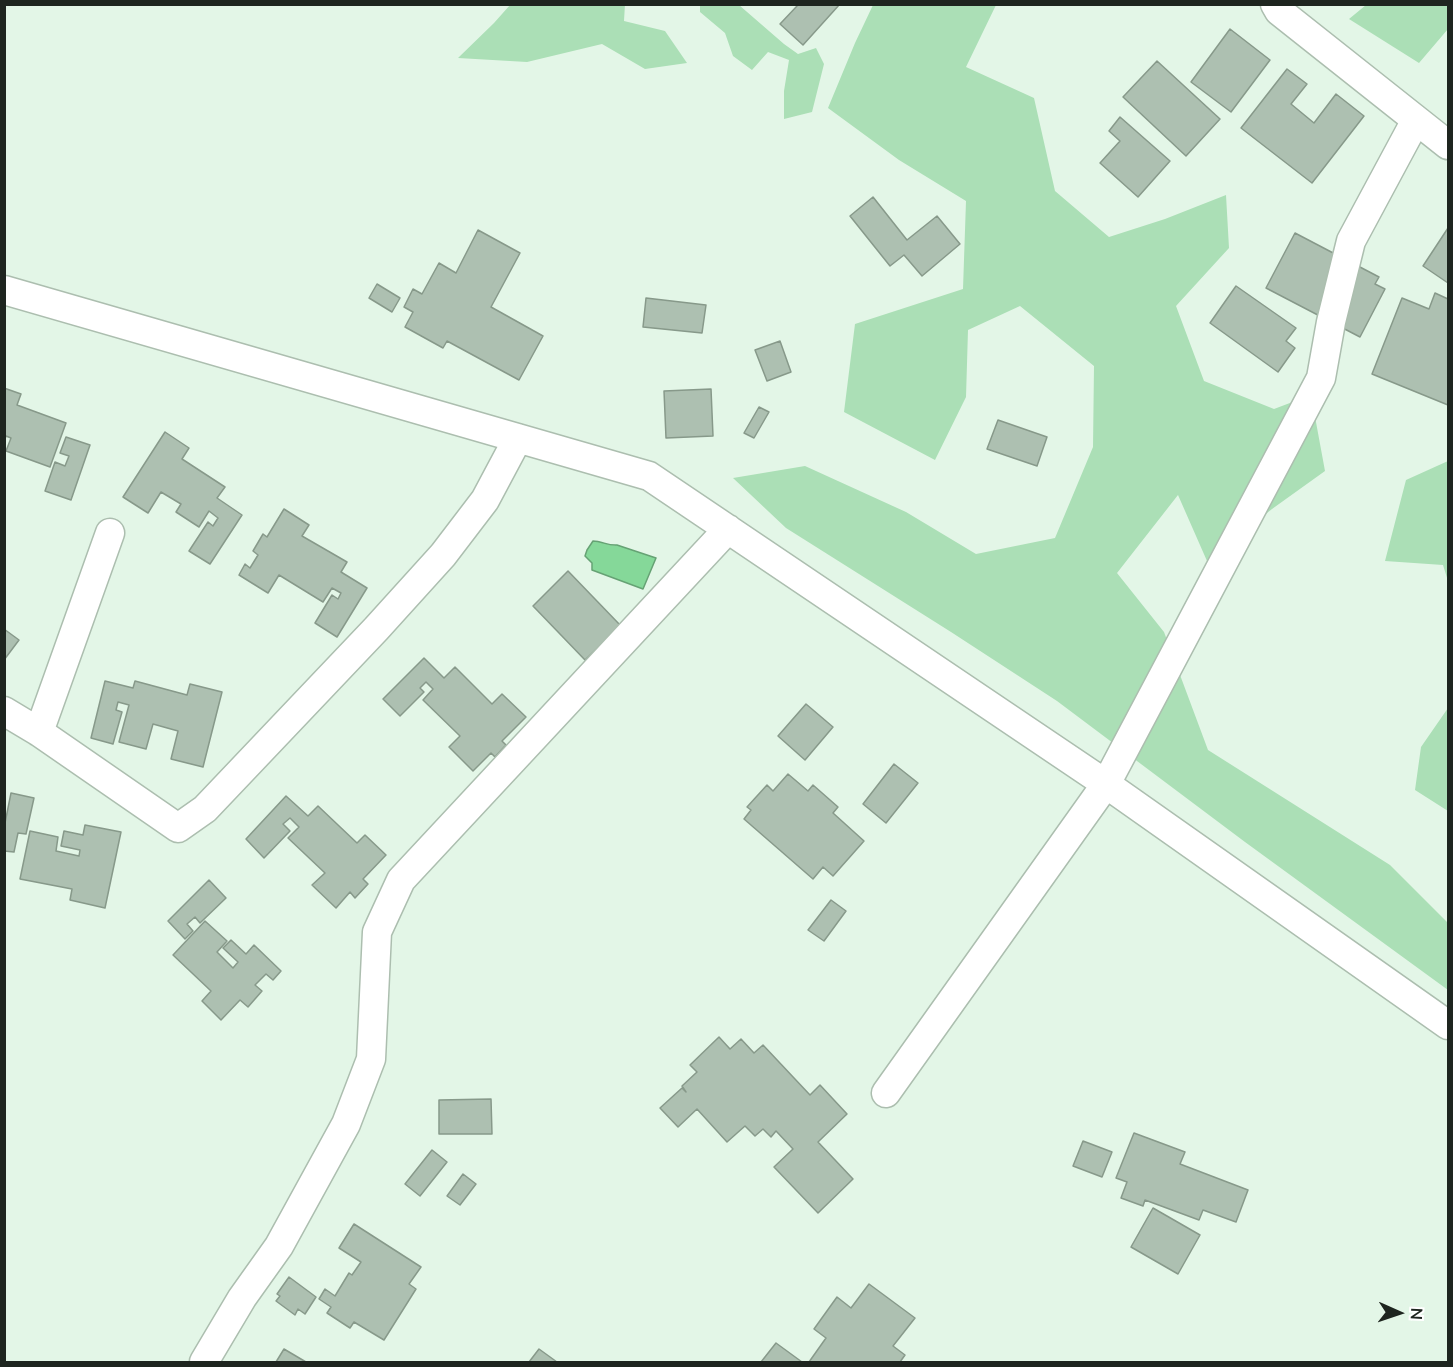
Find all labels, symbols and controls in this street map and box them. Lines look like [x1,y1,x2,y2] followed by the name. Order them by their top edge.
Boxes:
[1369,1283,1429,1343] north arrow
[1407,1307,1427,1321] text: N

